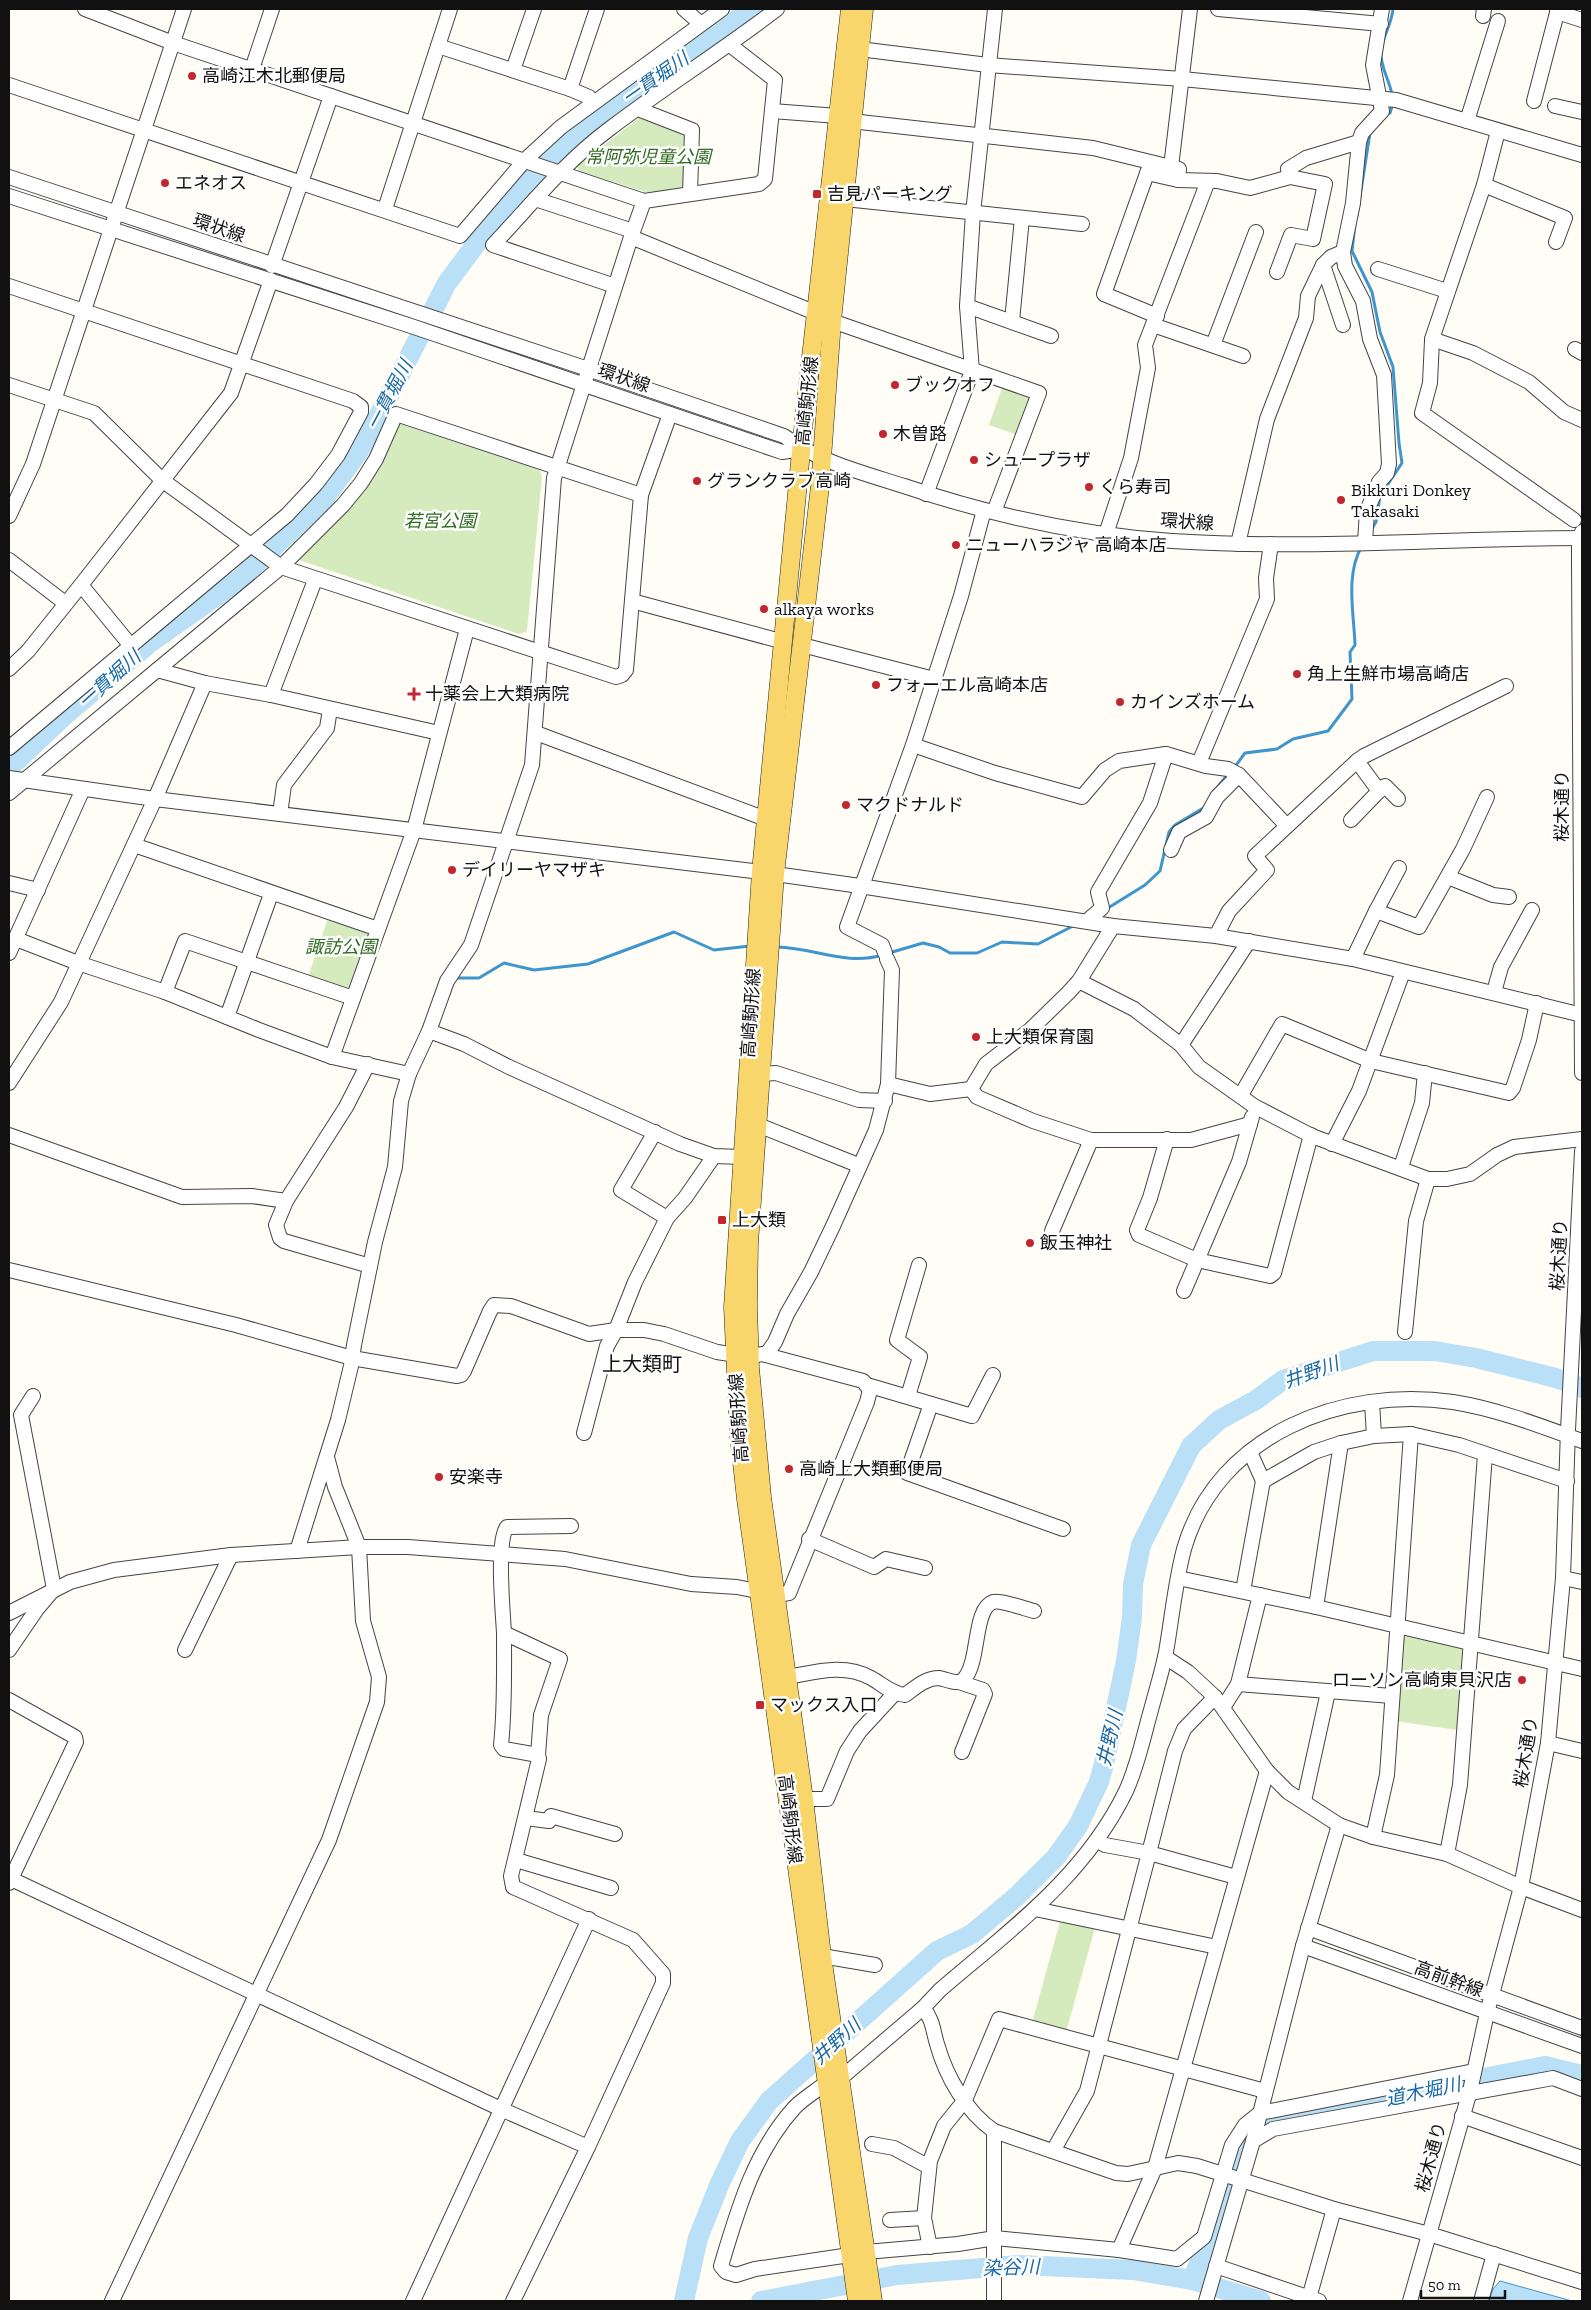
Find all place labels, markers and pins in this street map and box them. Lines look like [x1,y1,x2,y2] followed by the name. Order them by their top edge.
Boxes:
[202,65,346,87] place label: 高崎江木北郵便局
[186,70,198,82] marker: 高崎江木北郵便局
[175,172,247,194] place label: エネオス
[159,177,171,189] marker: エネオス
[827,183,952,205] place label: 吉見パーキング
[811,188,823,200] marker: 吉見パーキング
[905,374,995,396] place label: ブックオフ
[889,379,901,391] marker: ブックオフ
[893,423,947,445] place label: 木曽路
[877,428,889,440] marker: 木曽路
[984,449,1091,471] place label: シュープラザ
[968,454,980,466] marker: シュープラザ
[707,470,851,492] place label: グランクラブ高崎
[691,475,703,487] marker: グランクラブ高崎
[1099,476,1171,498] place label: くら寿司
[1351,479,1472,522] place label: Bikkuri Donkey Takasaki
[1083,481,1095,493] marker: くら寿司
[1335,494,1347,506] marker: Bikkuri Donkey Takasaki
[966,534,1166,556] place label: ニューハラジャ 高崎本店
[950,539,962,551] marker: ニューハラジャ 高崎本店
[774,598,874,620] place label: alkaya works
[758,603,770,615] marker: alkaya works
[1307,663,1469,685] place label: 角上生鮮市場高崎店
[1291,668,1303,680] marker: 角上生鮮市場高崎店
[886,674,1048,696] place label: フォーエル高崎本店
[870,679,882,691] marker: フォーエル高崎本店
[425,683,569,705] place label: 十薬会上大類病院
[407,687,421,701] marker: 十薬会上大類病院
[1130,691,1255,713] place label: カインズホーム
[1114,696,1126,708] marker: カインズホーム
[856,794,964,816] place label: マクドナルド
[840,799,852,811] marker: マクドナルド
[462,859,606,881] place label: デイリーヤマザキ
[446,864,458,876] marker: デイリーヤマザキ
[986,1026,1094,1048] place label: 上大類保育園
[970,1031,982,1043] marker: 上大類保育園
[732,1209,786,1231] place label: 上大類
[716,1214,728,1226] marker: 上大類
[1040,1232,1112,1254] place label: 飯玉神社
[1024,1237,1036,1249] marker: 飯玉神社
[799,1458,943,1480] place label: 高崎上大類郵便局
[783,1463,795,1475] marker: 高崎上大類郵便局
[449,1466,503,1488] place label: 安楽寺
[433,1471,445,1483] marker: 安楽寺
[1332,1669,1512,1691] place label: ローソン高崎東貝沢店
[1516,1674,1528,1686] marker: ローソン高崎東貝沢店
[770,1694,877,1716] place label: マックス入口
[754,1699,766,1711] marker: マックス入口

